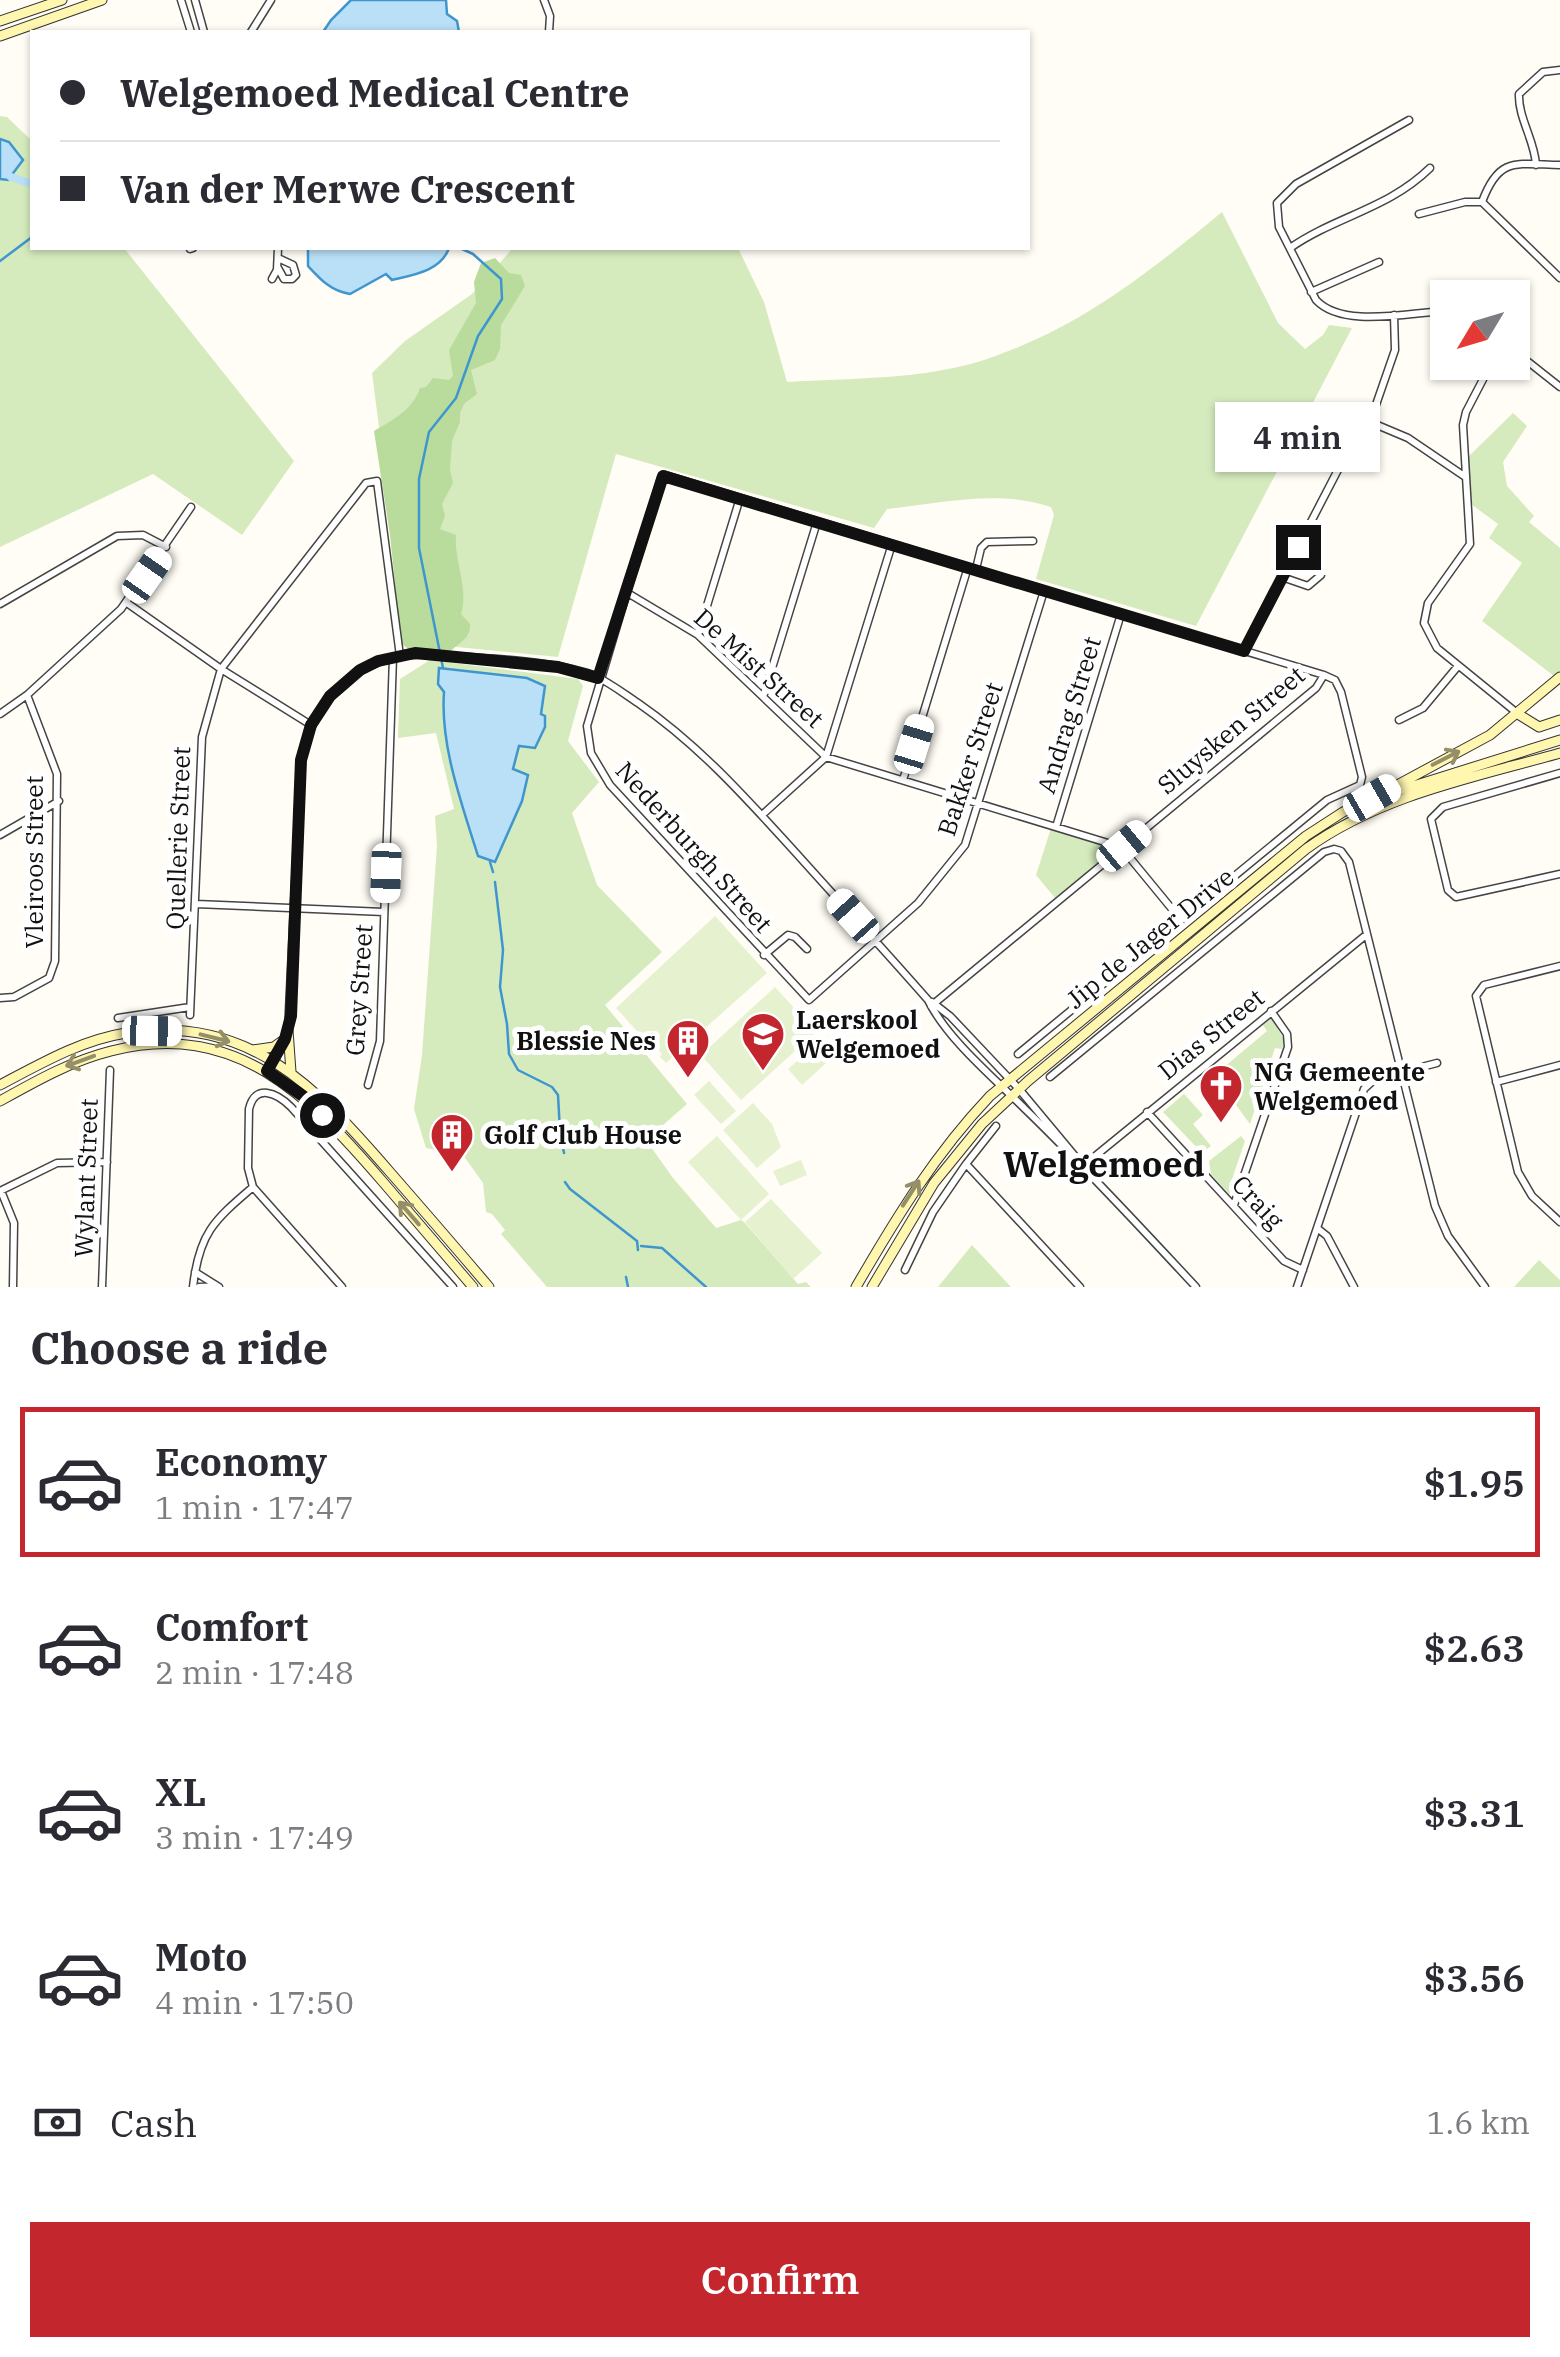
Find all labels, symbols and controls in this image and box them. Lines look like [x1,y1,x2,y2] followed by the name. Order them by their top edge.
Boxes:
[120,68,630,117] text: Welgemoed Medical Centre
[120,164,575,213] text: Van der Merwe Crescent
[1430,280,1530,380] north arrow
[1430,280,1530,380] map controls
[1216,402,1380,472] callout: 4 min
[1253,416,1342,458] text: 4 min
[1276,525,1321,570] route end
[118,542,176,608] car
[688,601,831,735] street label: De Mist Street
[1029,632,1108,797] street label: Andrag Street
[1150,658,1311,801] street label: Sluysken Street
[929,678,1010,840] street label: Bakker Street
[891,711,937,777] car
[158,746,197,930] street label: Quellerie Street
[1431,748,1461,767] one-way arrow
[609,754,780,939] street label: Nederburgh Street
[1339,770,1405,826] car
[17,775,50,949] street label: Vleiroos Street
[1091,815,1157,877] car
[370,842,402,904] car
[1059,860,1240,1015] street label: Jip de Jager Drive
[822,884,884,948] car
[337,923,380,1057] street label: Grey Street
[1151,981,1271,1087] street label: Dias Street
[796,1003,940,1065] place label: Laerskool Welgemoed
[740,1011,786,1072] school or university icon: Laerskool Welgemoed
[122,1015,182,1047] car
[665,1018,711,1079] building icon: Blessie Nes
[516,1024,656,1057] place label: Blessie Nes
[198,1030,230,1048] one-way arrow
[66,1053,97,1071] one-way arrow
[1254,1055,1425,1117] place label: NG Gemeente Welgemoed
[1198,1063,1244,1124] church icon: NG Gemeente Welgemoed
[300,1093,345,1138] route start
[66,1098,105,1258] street label: Wylant Street
[429,1112,475,1173] building icon: Golf Club House
[484,1118,682,1151] place label: Golf Club House
[1003,1141,1205,1187] district label: Welgemoed
[1225,1168,1292,1236] street label: Craig
[901,1179,922,1208] one-way arrow
[398,1201,421,1226] one-way arrow
[30,1318,328,1376] text: Choose a ride
[35,1437,125,1527] icon: car
[155,1437,327,1486] text: Economy
[1423,1458,1525,1507] text: $1.95
[155,1486,354,1528] text: 1 min · 17:47
[35,1602,125,1692] icon: car
[155,1602,308,1651] text: Comfort
[1423,1623,1525,1672] text: $2.63
[155,1651,354,1693] text: 2 min · 17:48
[35,1767,125,1857] icon: car
[155,1767,206,1816] text: XL
[1423,1788,1525,1837] text: $3.31
[155,1816,354,1858] text: 3 min · 17:49
[35,1932,125,2022] icon: car
[155,1932,247,1981] text: Moto
[1423,1953,1525,2002] text: $3.56
[155,1981,354,2023] text: 4 min · 17:50
[30,2095,85,2150] icon: cash
[110,2098,197,2147] text: Cash
[1426,2101,1530,2143] text: 1.6 km
[30,2222,1530,2337] button: Confirm

